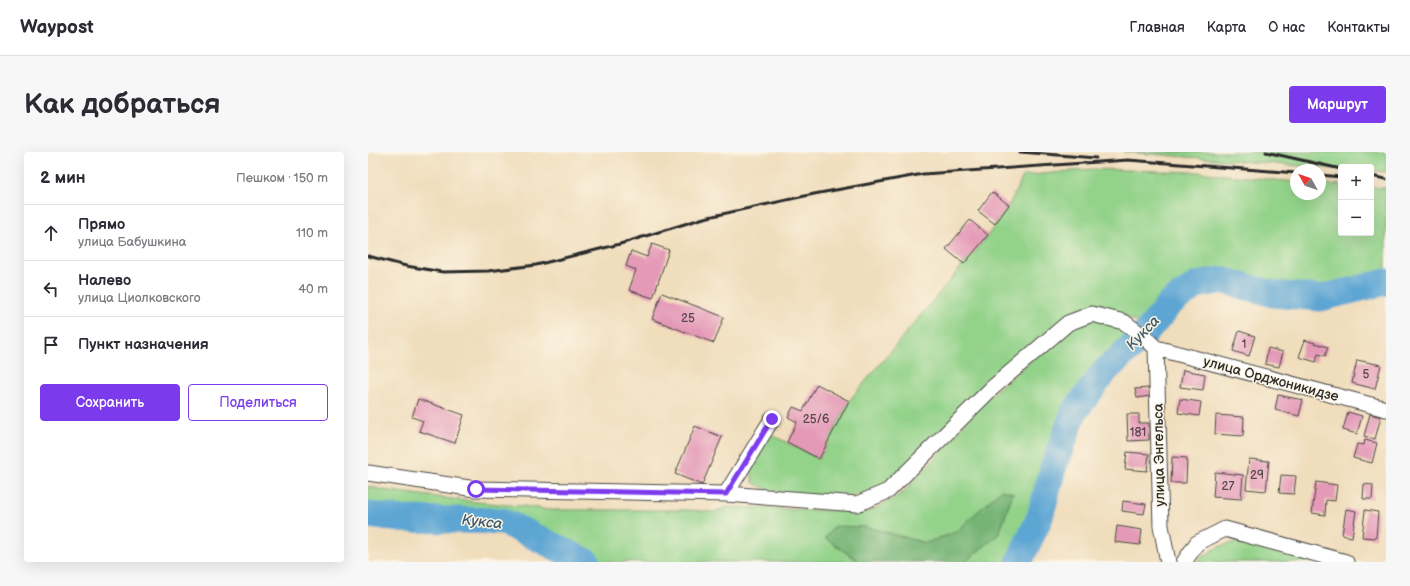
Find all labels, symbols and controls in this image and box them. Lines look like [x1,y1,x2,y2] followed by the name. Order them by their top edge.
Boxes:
[20,16,94,39] text: Waypost
[1130,19,1185,36] text: Главная
[1207,19,1246,36] text: Карта
[1268,19,1305,36] text: О нас
[1327,19,1390,36] text: Контакты
[1289,86,1386,123] button: Маршрут
[24,88,221,121] text: Как добраться
[1290,164,1326,200] north arrow
[1338,164,1374,236] map controls
[1338,164,1374,200] button: +
[40,168,86,188] text: 2 мин
[236,170,328,186] text: Пешком · 150 m
[1338,200,1374,236] button: −
[78,215,125,234] text: Прямо
[40,222,62,244] icon: ahead
[296,225,328,241] text: 110 m
[78,234,187,250] text: улица Бабушкина
[78,271,131,290] text: Налево
[40,278,62,300] icon: left
[298,281,328,297] text: 40 m
[78,290,200,306] text: улица Циолковского
[681,311,695,326] house number: 25
[1122,312,1164,354] water label: Кукса
[40,334,62,356] icon: arrive
[78,335,209,354] text: Пункт назначения
[1242,337,1246,352] house number: 1
[1201,353,1341,405] street label: улица Орджоникидзе
[1363,367,1370,382] house number: 5
[40,384,180,421] button: Сохранить
[188,384,328,421] button: Поделиться
[1150,403,1168,507] street label: улица Энгельса
[763,410,781,428] route end
[803,412,829,427] house number: 25/6
[1130,425,1146,440] house number: 181
[1250,468,1264,483] house number: 29
[1222,479,1235,494] house number: 27
[467,480,485,498] route start
[461,510,503,534] water label: Кукса

